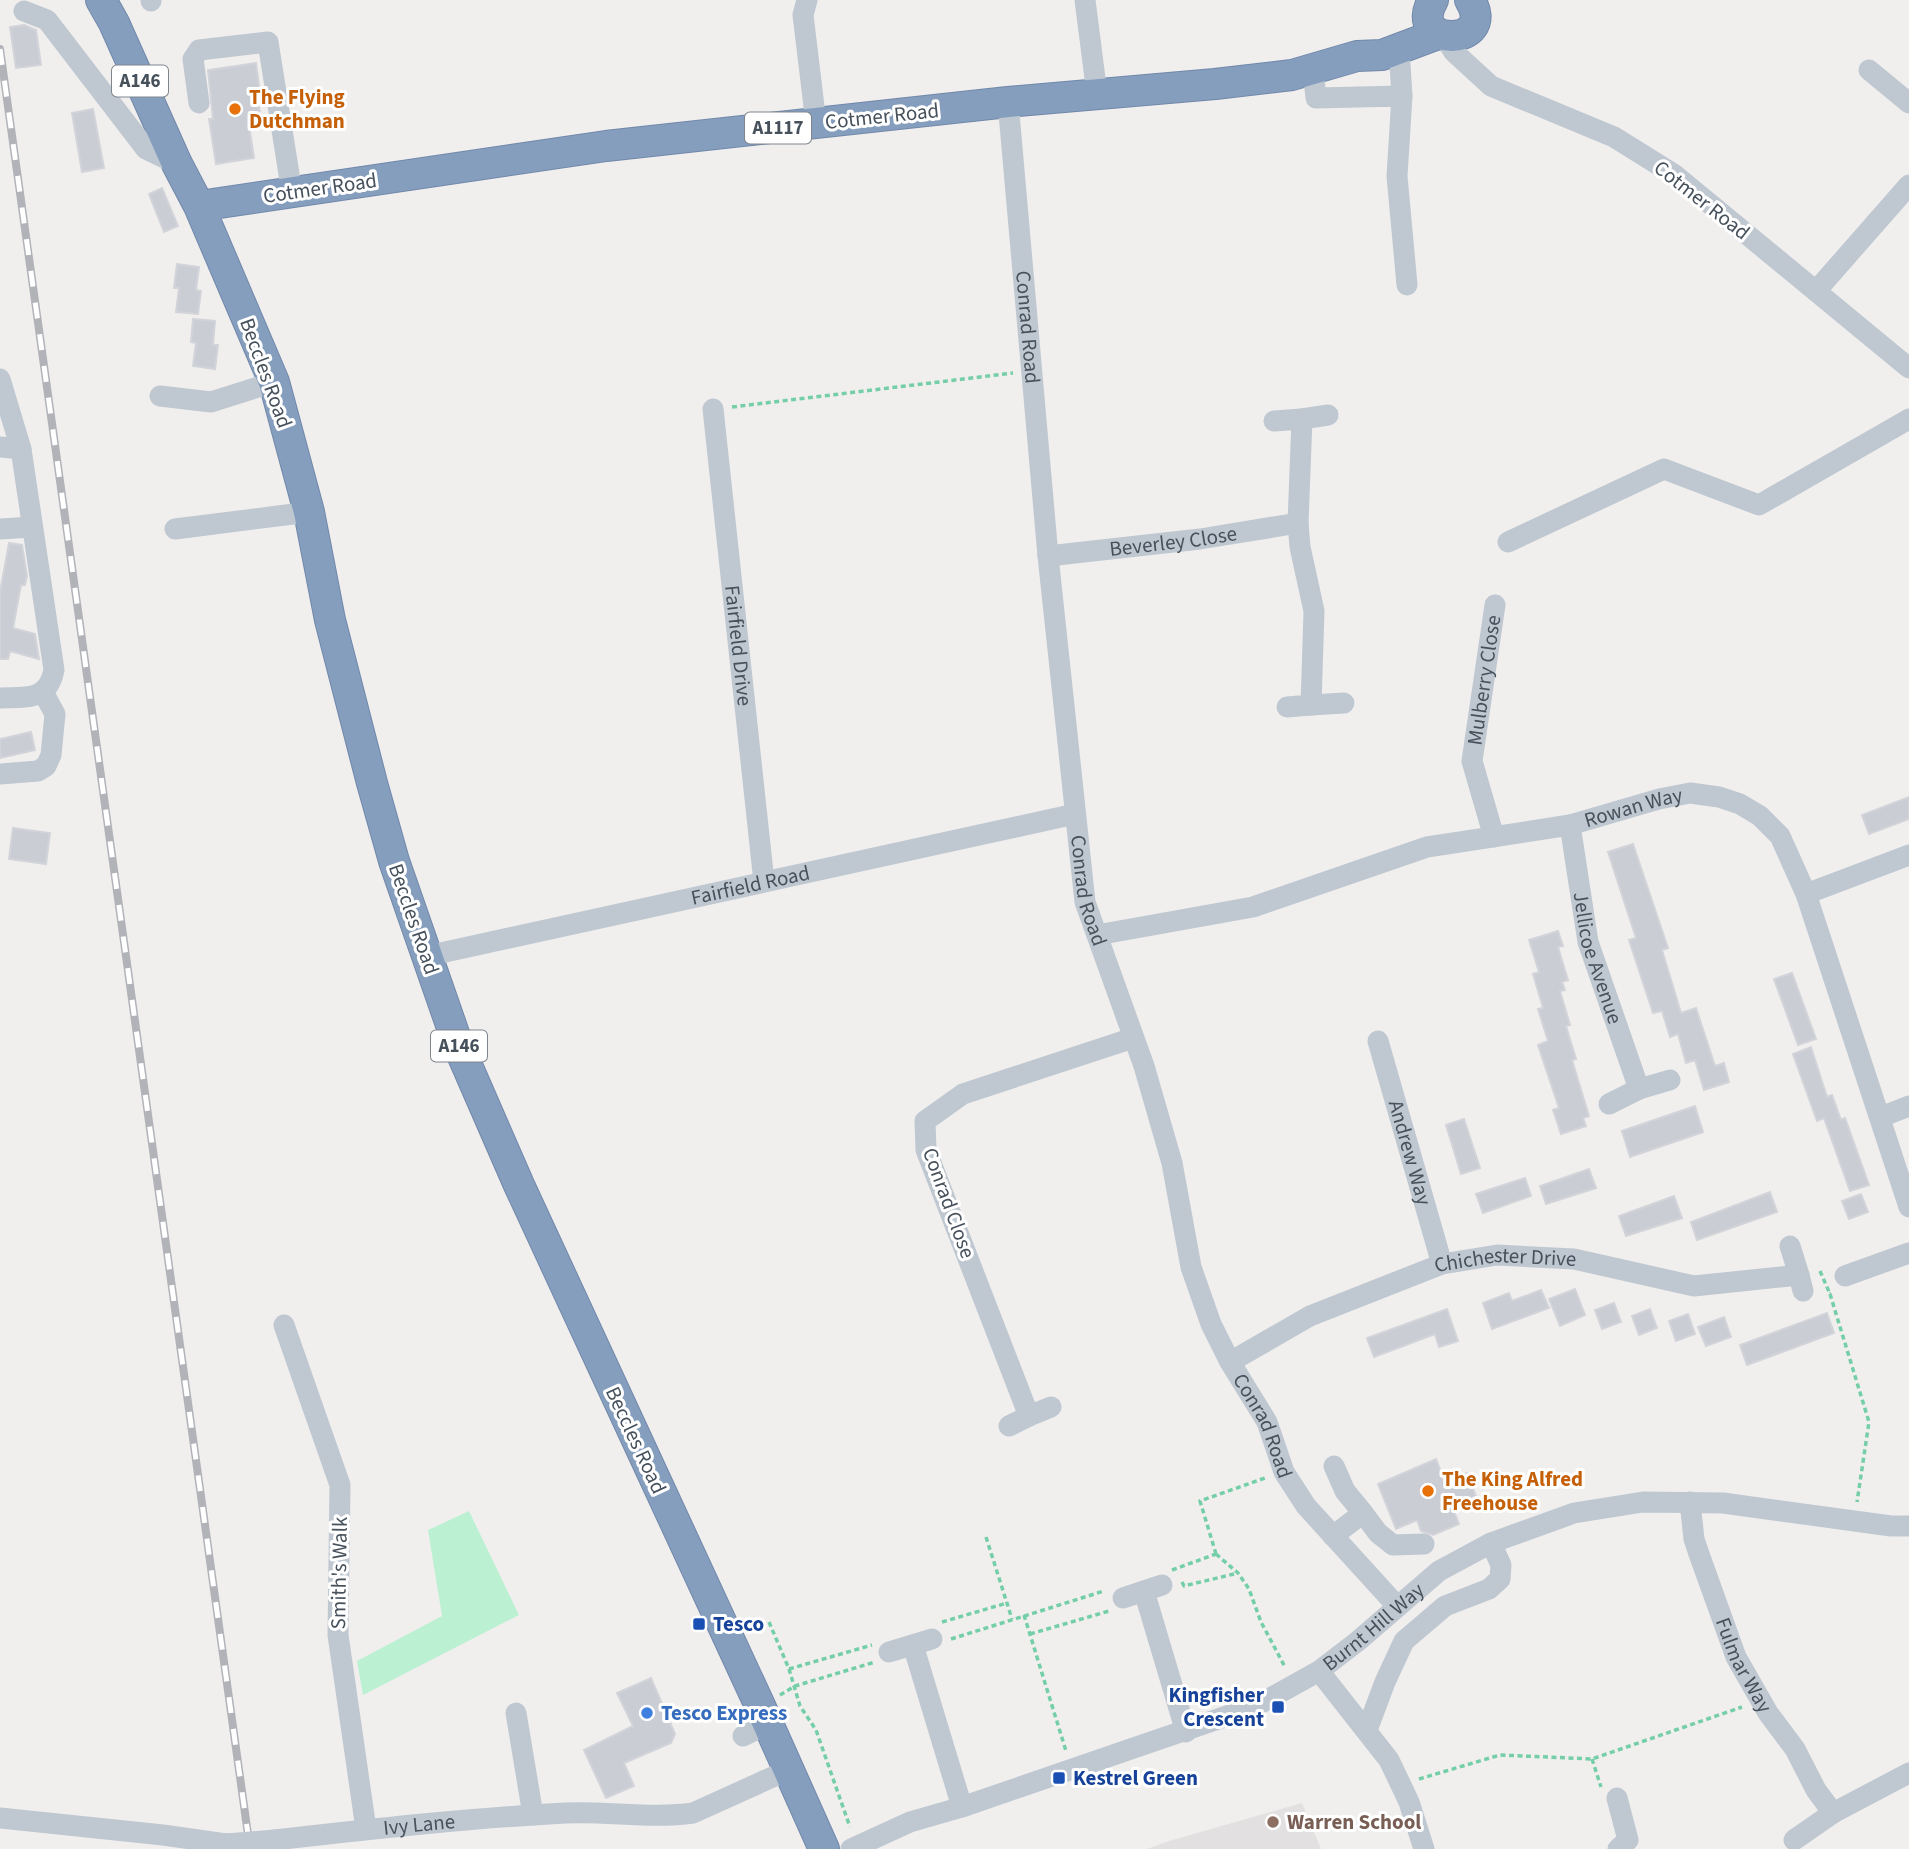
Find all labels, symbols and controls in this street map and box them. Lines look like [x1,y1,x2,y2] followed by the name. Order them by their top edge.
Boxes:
[112,66,168,96] road number: A146
[249,82,345,136] place label: The Flying Dutchman
[823,95,941,137] street label: Cotmer Road
[227,101,243,117] marker: The Flying Dutchman
[745,112,811,144] road number: A1117
[1648,153,1756,247] street label: Cotmer Road
[261,165,379,211] street label: Cotmer Road
[1008,269,1048,385] street label: Conrad Road
[232,314,300,432] street label: Beccles Road
[1108,518,1239,564] street label: Beverley Close
[717,584,760,708] street label: Fairfield Drive
[1460,613,1508,747] street label: Mulberry Close
[1581,780,1685,835] street label: Rowan Way
[1063,833,1115,950] street label: Conrad Road
[688,858,813,913] street label: Fairfield Road
[381,860,447,978] street label: Beccles Road
[1565,890,1630,1028] street label: Jellicoe Avenue
[431,1030,487,1062] road number: A146
[1381,1096,1439,1209] street label: Andrew Way
[915,1143,983,1263] street label: Conrad Close
[1430,1240,1577,1281] street label: Chichester Drive
[1226,1368,1300,1482] street label: Conrad Road
[598,1381,674,1499] street label: Beccles Road
[1442,1464,1583,1518] place label: The King Alfred Freehouse
[1420,1483,1436,1499] marker: The King Alfred Freehouse
[323,1516,355,1630] street label: Smith's Walk
[1316,1575,1431,1678] street label: Burnt Hill Way
[713,1609,764,1639] place label: Tesco
[1708,1613,1780,1718] street label: Fulmar Way
[691,1616,707,1632] marker: Tesco
[1169,1680,1265,1734] place label: Kingfisher Crescent
[661,1698,787,1728] place label: Tesco Express
[1270,1699,1286,1715] marker: Kingfisher Crescent
[639,1705,655,1721] marker: Tesco Express
[1073,1763,1198,1793] place label: Kestrel Green
[1051,1770,1067,1786] marker: Kestrel Green
[382,1806,456,1843] street label: Ivy Lane
[1287,1807,1421,1837] place label: Warren School
[1265,1814,1281,1830] marker: Warren School

